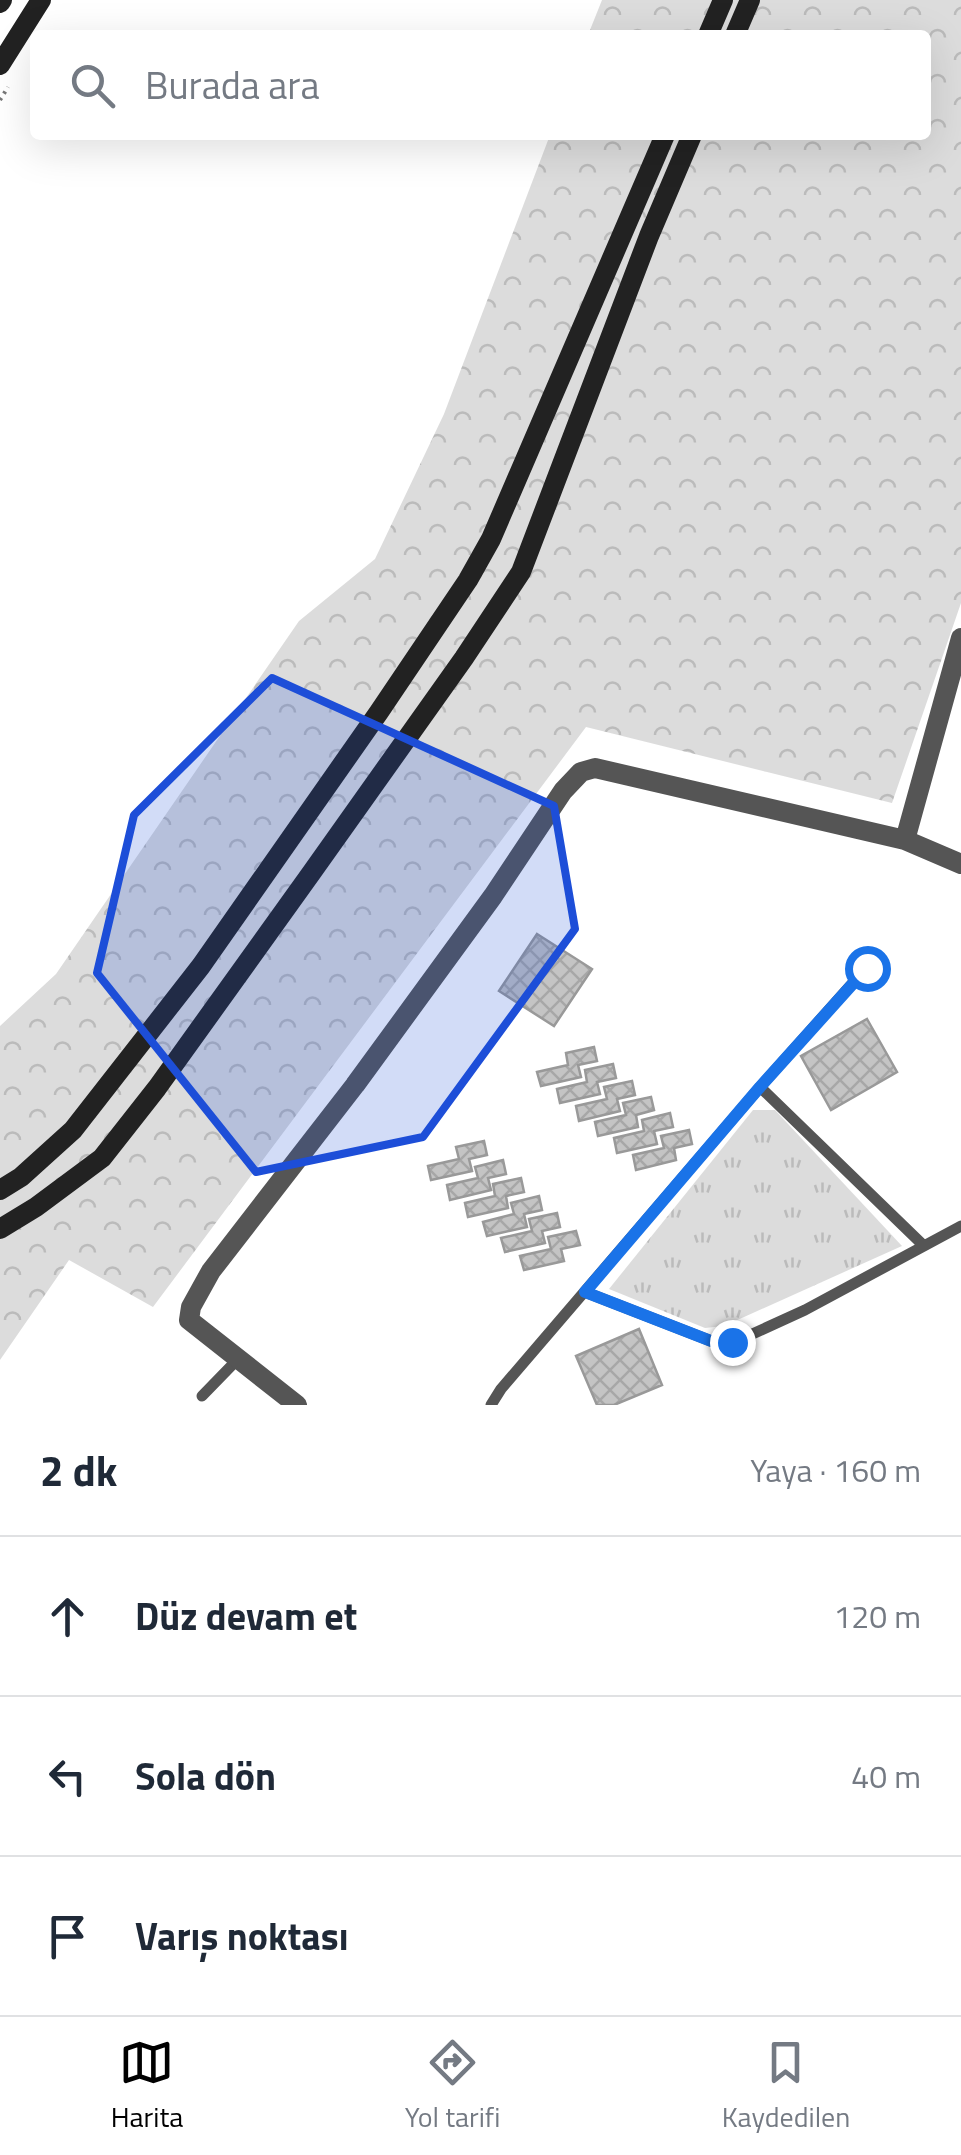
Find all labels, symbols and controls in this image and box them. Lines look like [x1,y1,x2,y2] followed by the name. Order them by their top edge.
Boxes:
[30,30,931,140] search box
[145,56,320,114] text: Burada ara
[65,58,120,113] icon: search
[845,946,891,992] route start
[710,1320,756,1366] route end
[40,1438,117,1502] text: 2 dk
[750,1446,921,1494] text: Yaya · 160 m
[135,1587,357,1645] text: Düz devam et
[40,1589,95,1644] icon: ahead
[833,1592,921,1640] text: 120 m
[135,1747,276,1805] text: Sola dön
[40,1749,95,1804] icon: left
[851,1752,921,1800] text: 40 m
[135,1907,349,1965] text: Varış noktası
[40,1909,95,1964] icon: arrive
[111,2035,183,2138] tab: Harita
[405,2035,500,2138] tab: Yol tarifi
[722,2035,850,2138] tab: Kaydedilen

